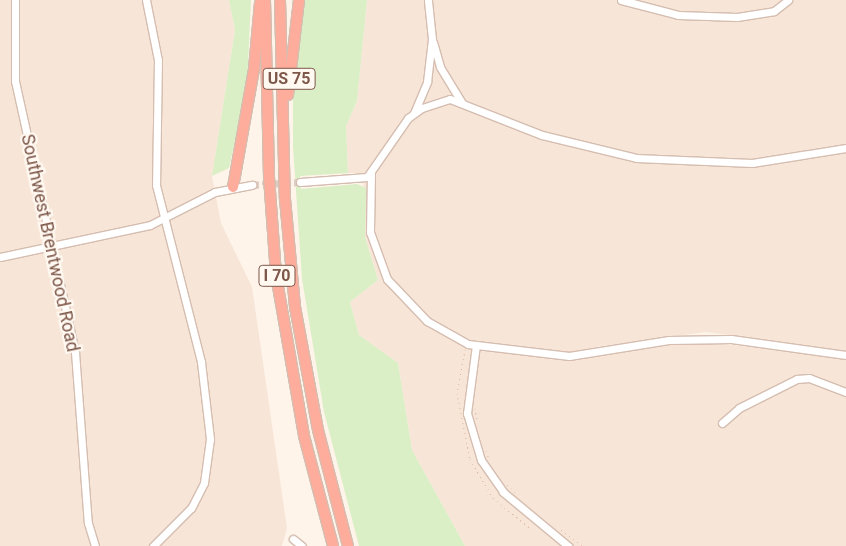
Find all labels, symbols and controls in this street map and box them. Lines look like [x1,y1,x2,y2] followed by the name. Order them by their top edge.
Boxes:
[262,66,316,92] road number: US 75
[16,132,84,354] street label: Southwest Brentwood Road
[258,262,296,290] road number: I 70

